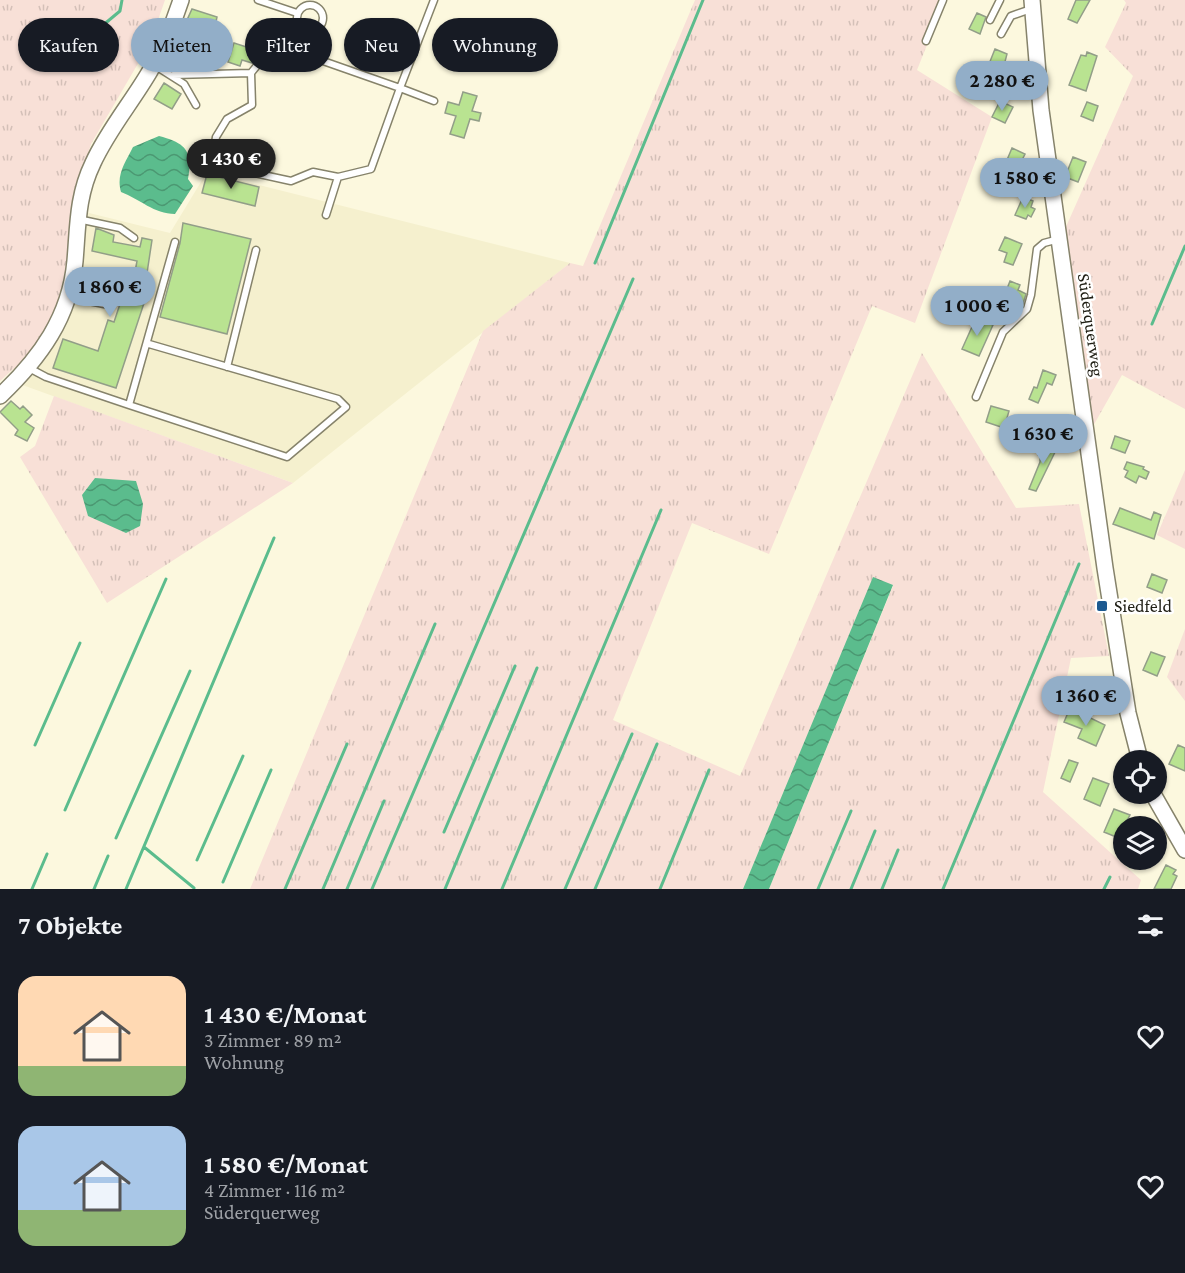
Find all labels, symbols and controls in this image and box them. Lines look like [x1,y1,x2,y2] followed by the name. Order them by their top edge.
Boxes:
[18,18,119,72] chip: Kaufen
[131,18,233,72] chip: Mieten
[245,18,332,72] chip: Filter
[344,18,420,72] chip: Neu
[432,18,558,72] chip: Wohnung
[947,61,1057,112] pin: 2 280 €
[970,69,1035,91] text: 2 280 €
[176,139,286,190] pin: 1 430 €
[201,147,261,169] text: 1 430 €
[970,158,1080,209] pin: 1 580 €
[994,166,1056,188] text: 1 580 €
[55,267,165,318] pin: 1 860 €
[1074,272,1108,378] street label: Süderquerweg
[78,275,142,297] text: 1 860 €
[922,286,1032,337] pin: 1 000 €
[945,294,1009,316] text: 1 000 €
[988,414,1098,465] pin: 1 630 €
[1013,422,1073,444] text: 1 630 €
[1114,596,1172,616] place label: Siedfeld
[1095,599,1109,613] marker: Siedfeld
[1031,676,1141,727] pin: 1 360 €
[1055,684,1117,706] text: 1 360 €
[1113,750,1167,870] map controls
[1113,750,1167,804] button: locate
[1113,816,1167,870] button: layers
[1134,909,1167,942] icon: filters
[18,911,122,940] text: 7 Objekte
[66,1000,138,1072] icon: home
[204,1000,366,1029] text: 1 430 €/Monat
[1134,1020,1167,1053] icon: heart
[204,1029,342,1051] text: 3 Zimmer · 89 m²
[204,1051,284,1073] text: Wohnung
[66,1150,138,1222] icon: home
[204,1150,368,1179] text: 1 580 €/Monat
[1134,1170,1167,1203] icon: heart
[204,1179,345,1201] text: 4 Zimmer · 116 m²
[204,1201,320,1223] text: Süderquerweg

